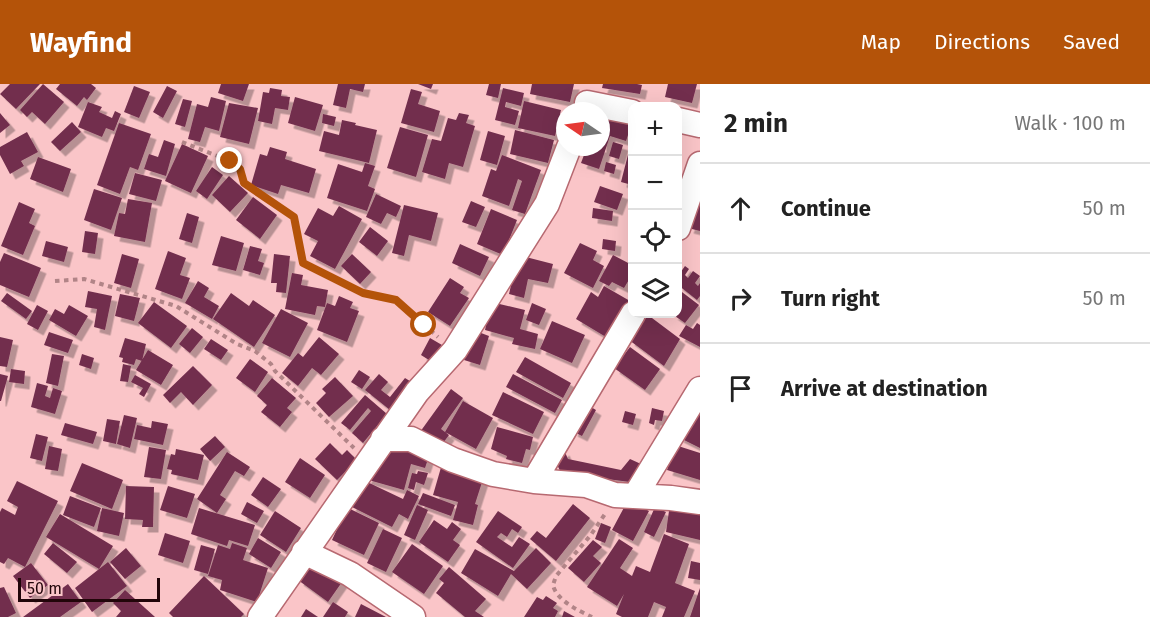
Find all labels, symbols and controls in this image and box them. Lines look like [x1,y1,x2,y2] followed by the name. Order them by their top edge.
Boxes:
[30,26,132,59] text: Wayfind
[861,29,901,55] text: Map
[934,29,1030,55] text: Directions
[1063,29,1120,55] text: Saved
[556,102,610,156] north arrow
[628,102,682,318] map controls
[628,102,682,156] button: +
[724,108,788,139] text: 2 min
[1014,111,1126,135] text: Walk · 100 m
[216,147,242,173] route end
[628,156,682,210] button: −
[724,192,757,225] icon: ahead
[781,195,871,222] text: Continue
[1082,196,1126,220] text: 50 m
[628,210,682,264] button: locate
[628,264,682,318] button: layers
[724,282,757,315] icon: right
[781,285,880,312] text: Turn right
[1082,286,1126,310] text: 50 m
[410,311,436,337] route start
[724,372,757,405] icon: arrive
[781,375,988,402] text: Arrive at destination
[18,575,160,602] scale bar
[27,579,62,598] text: 50 m

